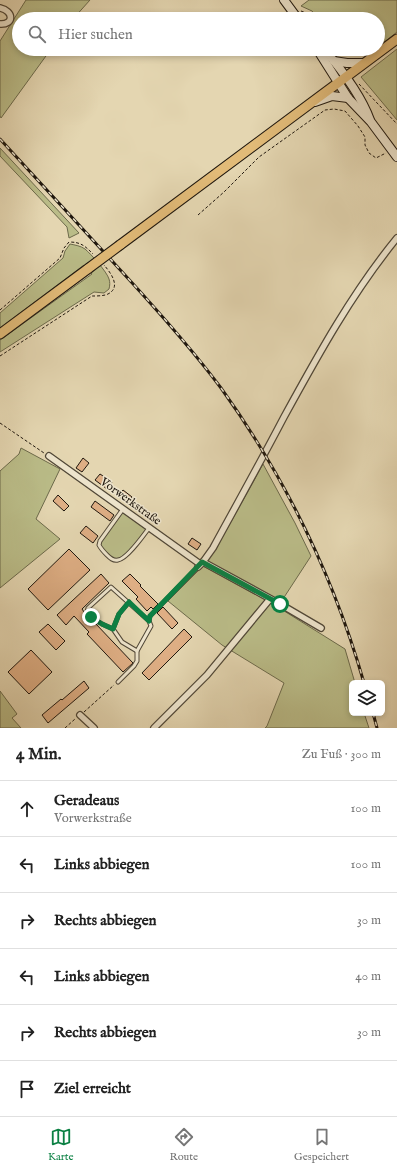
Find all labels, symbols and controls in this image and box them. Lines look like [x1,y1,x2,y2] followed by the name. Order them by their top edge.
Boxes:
[12,12,385,56] search box
[26,23,48,45] icon: search
[58,25,133,44] text: Hier suchen
[96,474,165,529] street label: Vorwerkstraße
[271,595,289,613] route start
[82,608,100,626] route end
[349,680,385,716] map controls
[349,680,385,716] button: layers
[16,744,61,765] text: 4 Min.
[302,746,381,763] text: Zu Fuß · 300 m
[54,791,119,810] text: Geradeaus
[16,798,38,820] icon: ahead
[351,800,381,817] text: 100 m
[54,810,132,827] text: Vorwerkstraße
[16,854,38,876] icon: left
[54,855,150,874] text: Links abbiegen
[351,856,381,873] text: 100 m
[16,910,38,932] icon: right
[54,911,157,930] text: Rechts abbiegen
[357,912,381,929] text: 30 m
[16,966,38,988] icon: left
[54,967,150,986] text: Links abbiegen
[355,968,381,985] text: 40 m
[16,1022,38,1044] icon: right
[54,1023,157,1042] text: Rechts abbiegen
[357,1024,381,1041] text: 30 m
[16,1078,38,1100] icon: arrive
[54,1079,131,1098] text: Ziel erreicht
[48,1126,74,1164] tab: Karte
[169,1126,198,1164] tab: Route
[294,1126,349,1164] tab: Gespeichert

